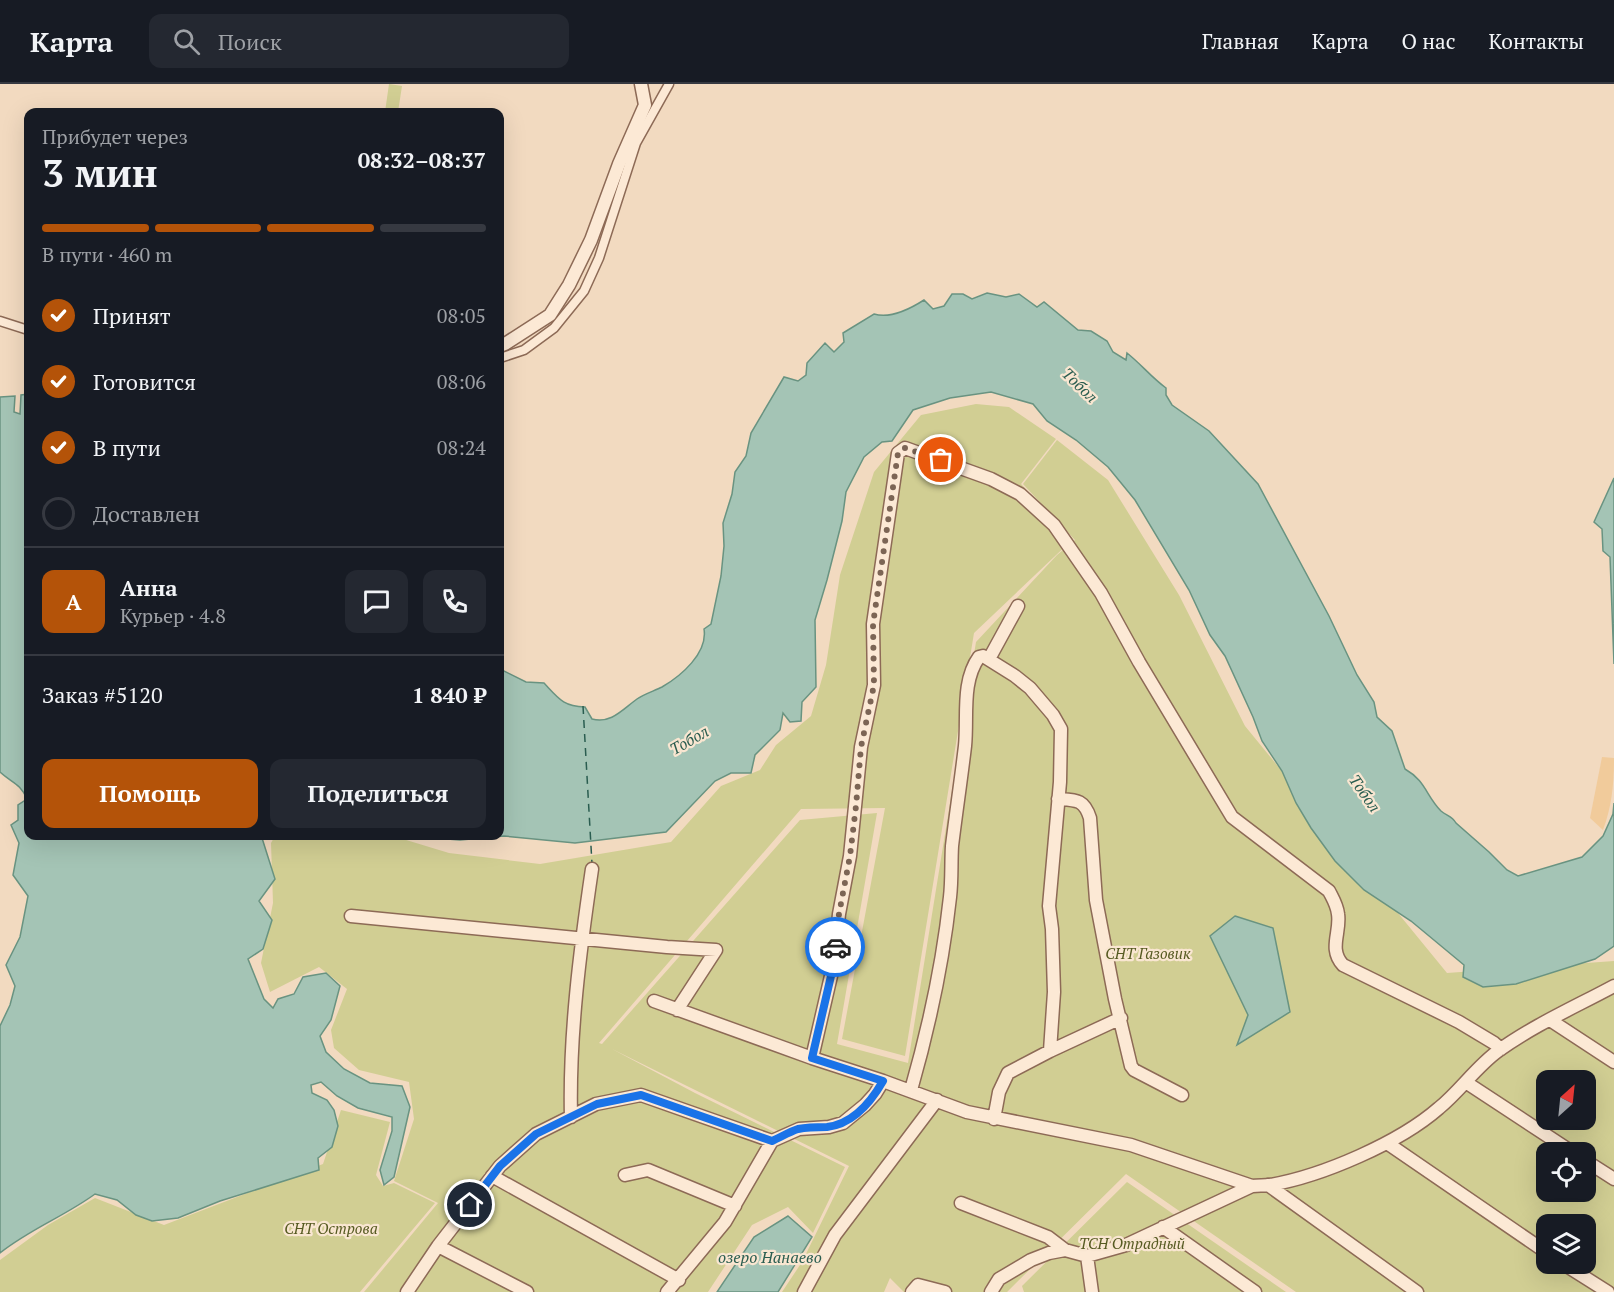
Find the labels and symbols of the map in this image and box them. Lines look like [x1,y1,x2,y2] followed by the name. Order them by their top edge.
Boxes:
[1057,363,1103,407] water label: Тобол
[915,434,966,485] pin
[665,720,713,760] water label: Тобол
[1344,770,1386,816] water label: Тобол
[805,917,865,977] courier
[1105,943,1191,963] park label: СНТ Газовик
[1536,1070,1596,1130] north arrow
[444,1179,495,1230] pin
[284,1218,378,1238] park label: СНТ Острова
[1079,1233,1185,1253] park label: ТСН Отрадный
[718,1246,822,1268] water label: озеро Нанаево

